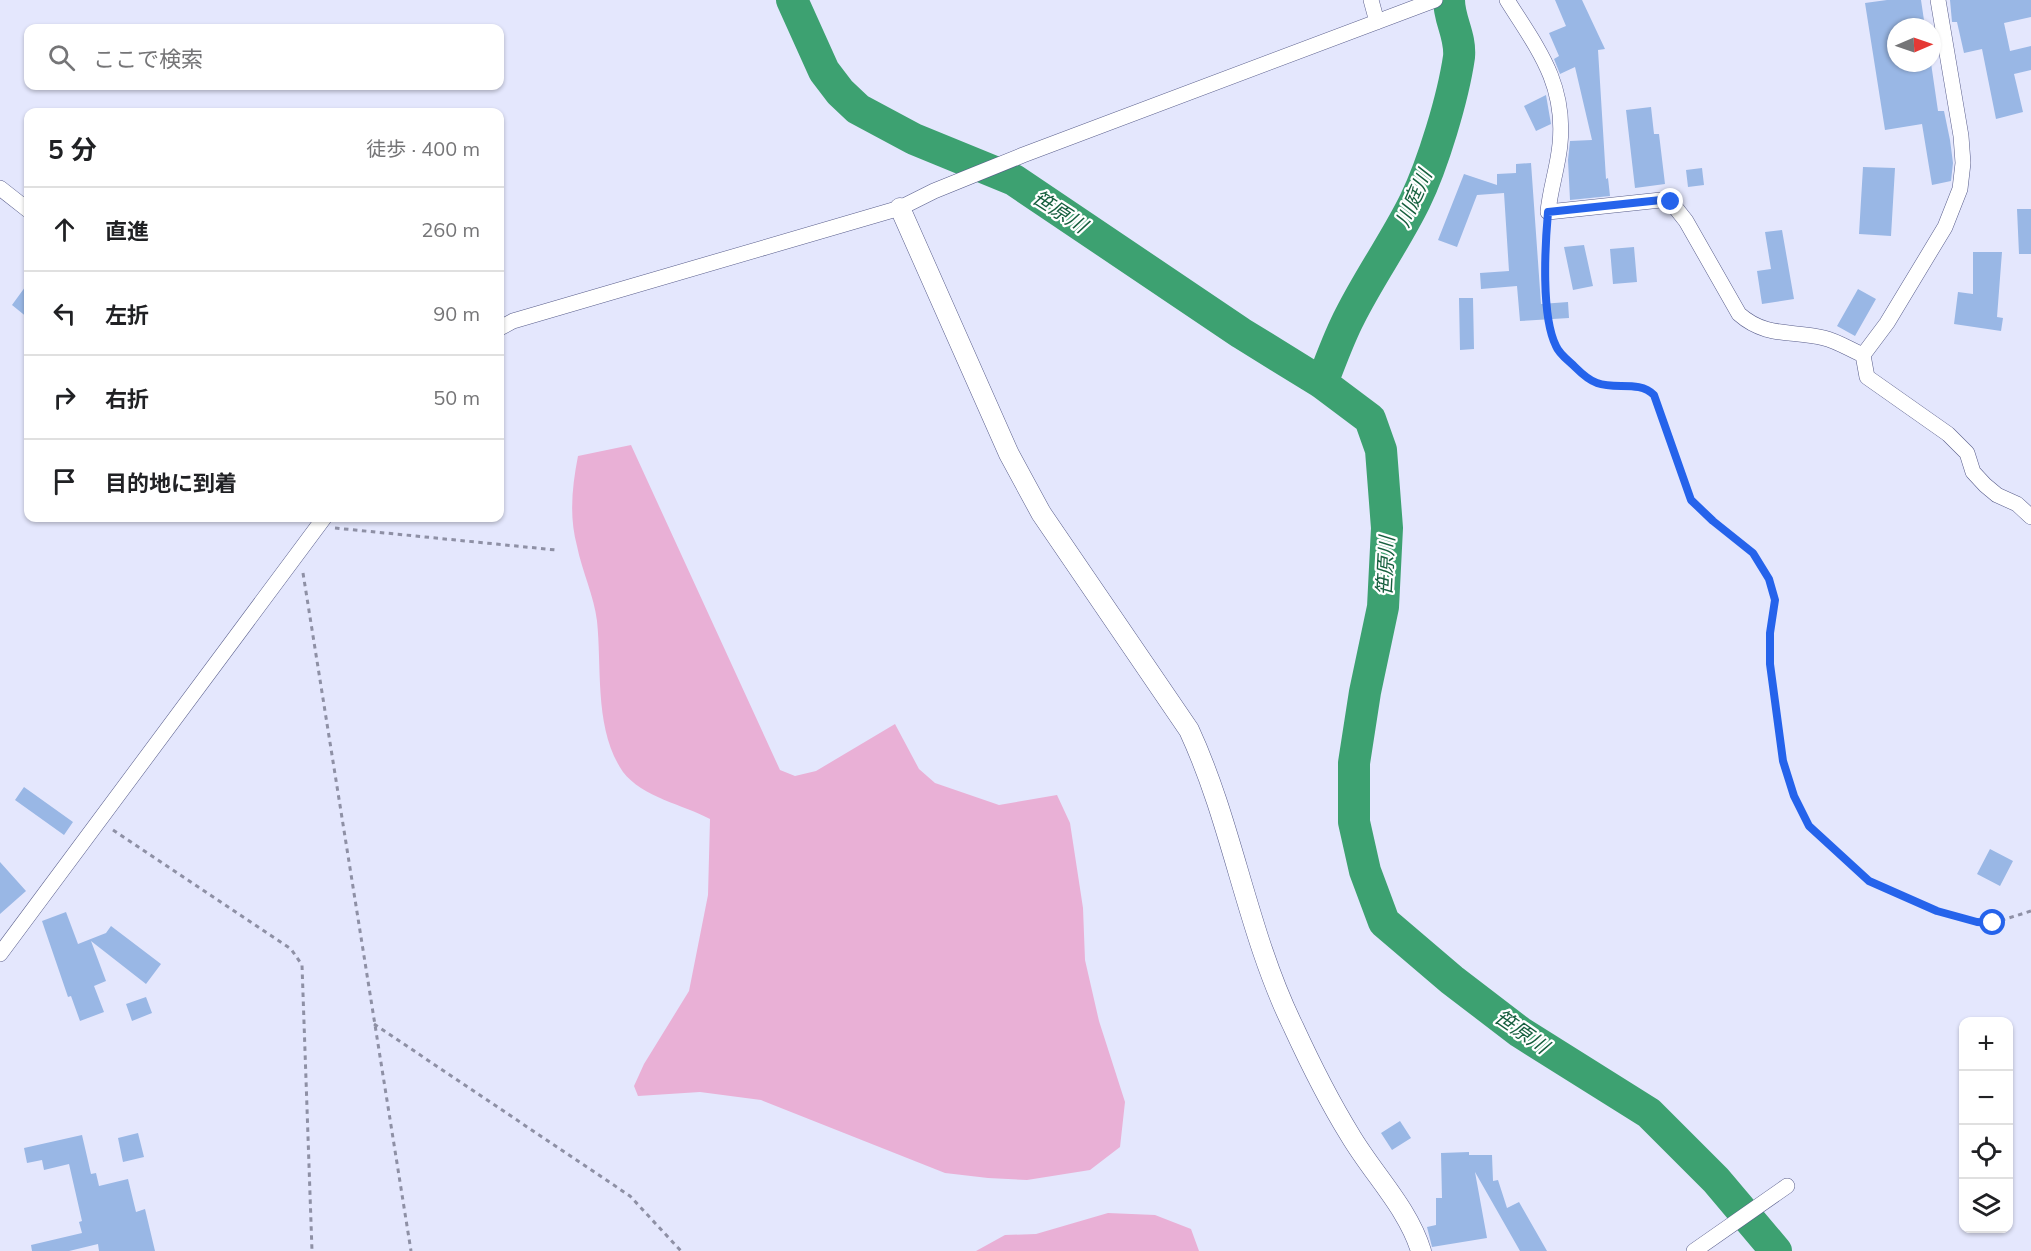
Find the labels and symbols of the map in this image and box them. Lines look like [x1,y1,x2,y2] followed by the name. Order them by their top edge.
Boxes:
[1887,18,1941,72] north arrow
[1389,164,1437,230] water label: 川庭川
[1028,184,1094,239] water label: 笹原川
[1657,188,1683,214] route end
[1371,533,1399,597] water label: 笹原川
[1979,909,2005,935] route start
[1490,1004,1555,1060] water label: 笹原川

